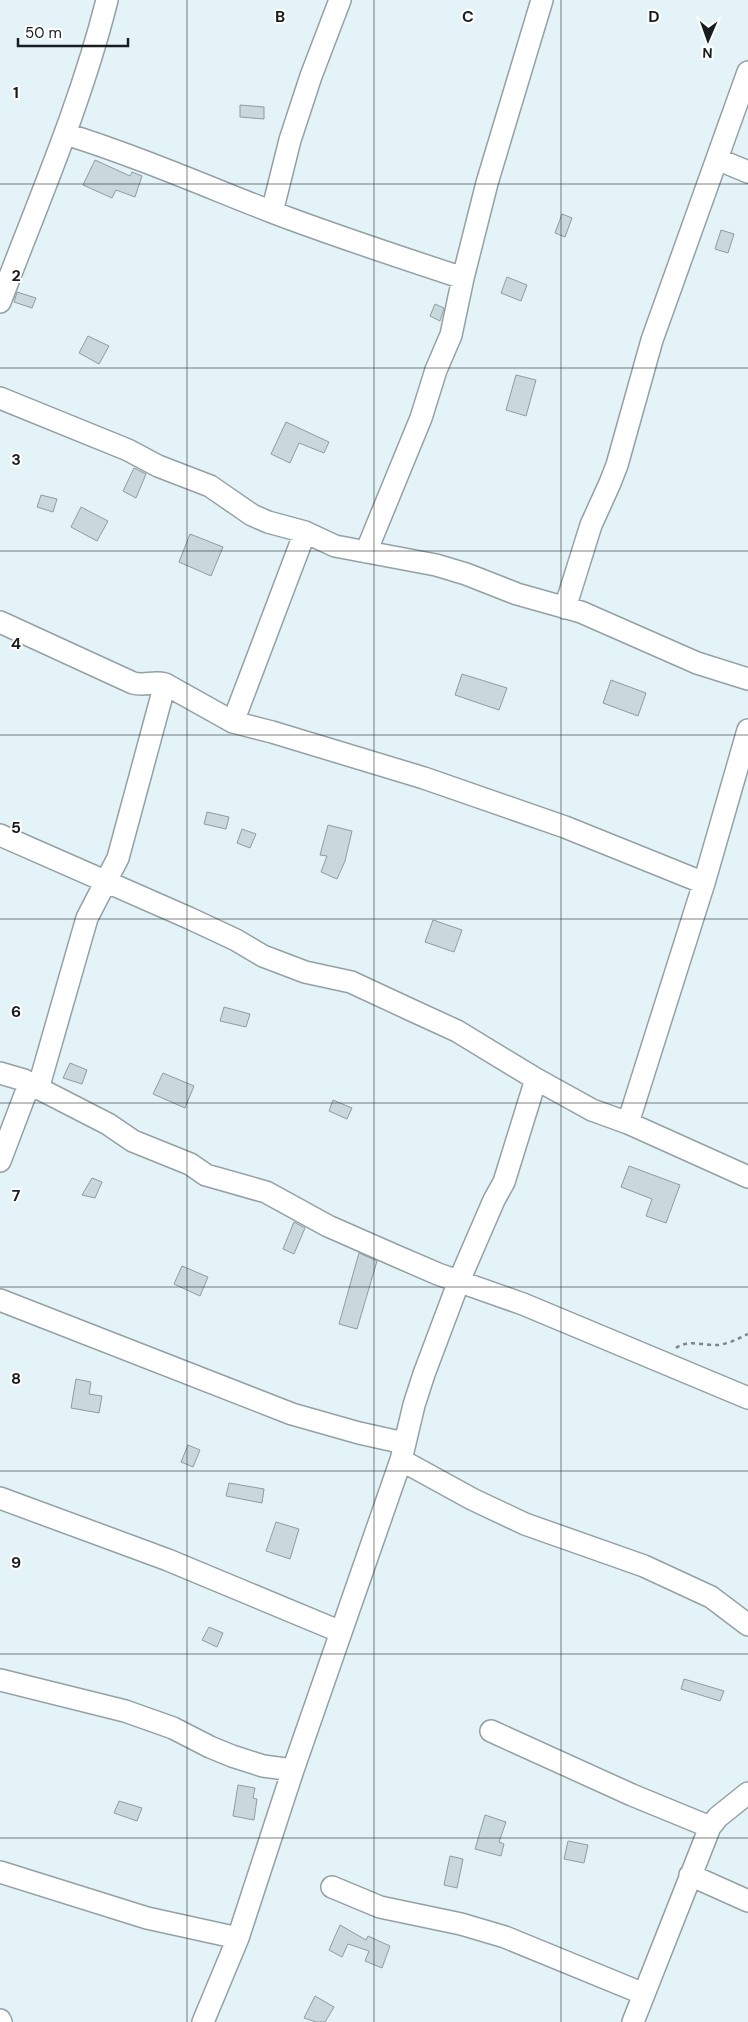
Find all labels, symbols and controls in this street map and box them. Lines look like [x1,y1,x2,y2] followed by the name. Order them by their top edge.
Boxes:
[275,6,285,27] text: B
[462,6,474,27] text: C
[648,6,660,27] text: D
[18,15,128,47] scale bar
[683,15,733,65] north arrow
[25,23,62,43] text: 50 m
[702,44,713,62] text: N
[13,82,19,103] text: 1
[11,265,21,286] text: 2
[11,449,21,470] text: 3
[11,633,21,654] text: 4
[11,817,21,838] text: 5
[11,1001,21,1022] text: 6
[12,1185,21,1206] text: 7
[11,1368,21,1389] text: 8
[11,1552,21,1573] text: 9

